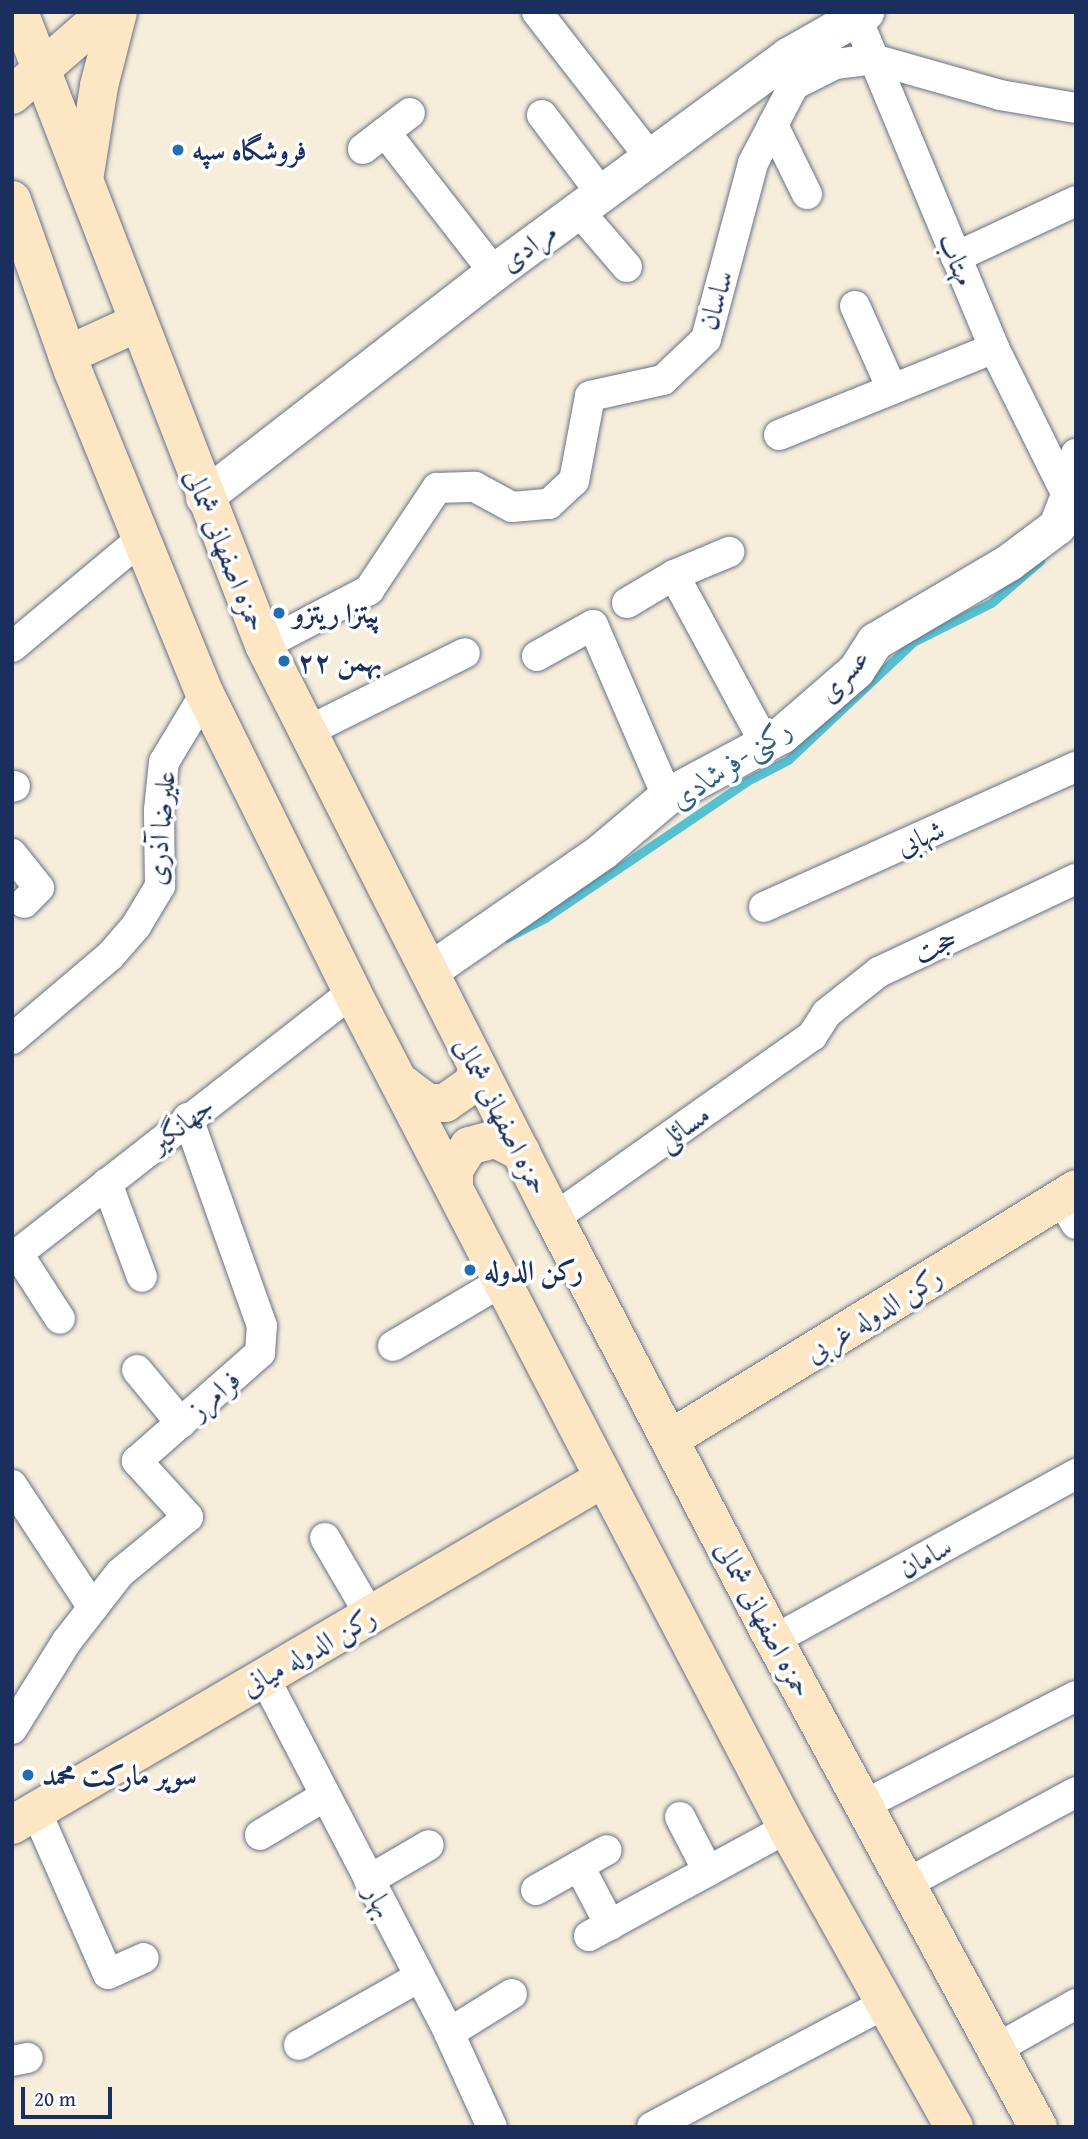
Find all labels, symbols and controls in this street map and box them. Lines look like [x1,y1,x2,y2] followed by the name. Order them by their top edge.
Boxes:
[192,133,307,167] place label: فروشگاه سپه
[170,142,186,158] marker: فروشگاه سپه
[493,214,563,278] street label: مرادی
[931,228,983,290] street label: مهتاب
[690,266,740,334] street label: ساسان
[178,464,274,636] street label: حمزه اصفهانی شمالی
[293,596,380,630] place label: پیتزا ریتزو
[271,605,287,621] marker: پیتزا ریتزو
[810,641,876,709] street label: عسری
[298,644,382,678] place label: ۲۲ بهمن
[276,653,292,669] marker: ۲۲ بهمن
[663,709,797,817] water label: رکنی-فرشادی
[138,769,182,887] street label: علیرضا آذری
[891,812,949,862] street label: شهابی
[908,920,962,970] street label: حجت
[448,1031,556,1201] street label: حمزه اصفهانی شمالی
[142,1088,220,1160] street label: جهانگیر
[650,1097,716,1157] street label: مسائلی
[484,1253,583,1287] place label: رکن الدوله
[798,1259,948,1369] street label: رکن الدوله غربی
[462,1262,478,1278] marker: رکن الدوله
[181,1362,247,1426] street label: فرامرز
[893,1529,957,1585] street label: سامان
[709,1535,819,1703] street label: حمزه اصفهانی شمالی
[235,1599,381,1703] street label: رکن الدوله میانی
[42,1758,197,1792] place label: سوپر مارکت محمد
[20,1767,36,1783] marker: سوپر مارکت محمد
[358,1879,402,1923] street label: بهار
[24,2072,116,2116] scale bar
[34,2083,76,2114] text: 20 m

